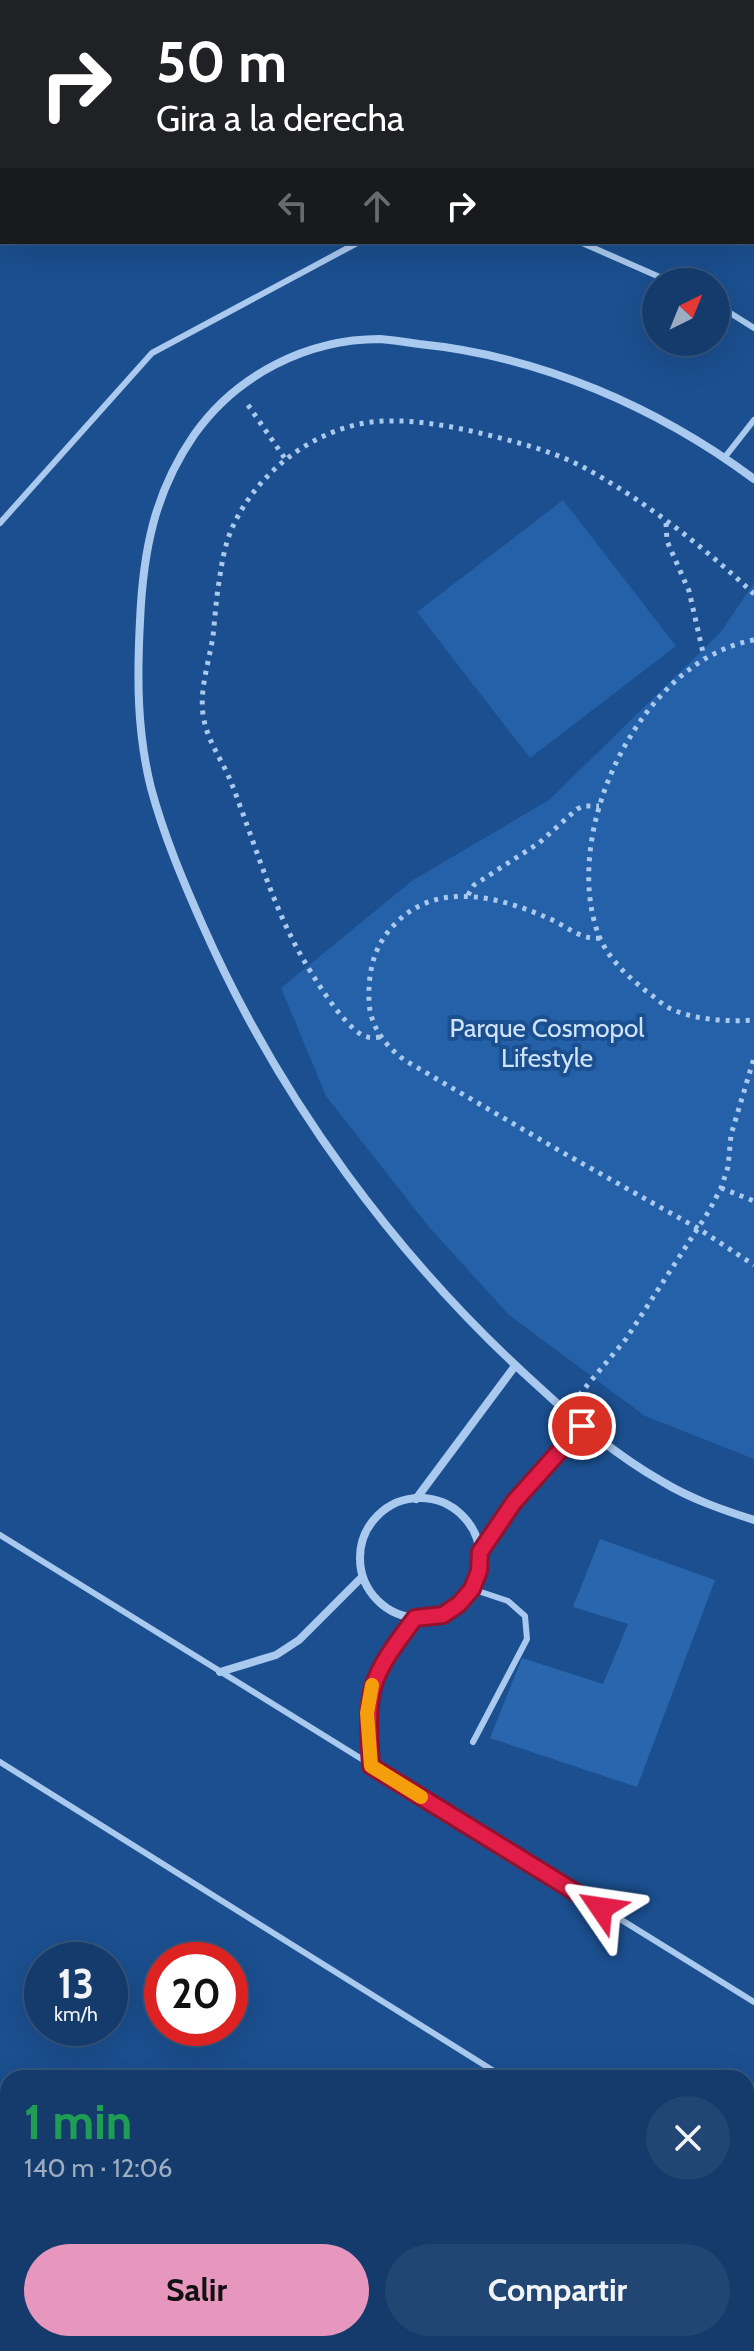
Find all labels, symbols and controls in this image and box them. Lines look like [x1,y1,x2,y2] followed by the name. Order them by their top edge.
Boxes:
[156,28,287,96] text: 50 m
[24,32,128,136] icon: right
[156,96,404,140] text: Gira a la derecha
[271,184,315,228] icon: left
[355,184,399,228] icon: ahead
[439,184,483,228] icon: right
[642,268,730,356] north arrow
[642,268,730,356] map controls
[450,1012,644,1074] park label: Parque Cosmopol Lifestyle
[548,1392,616,1460] pin
[560,1404,604,1448] icon: arrive
[559,1866,643,1950] position arrow
[144,1942,248,2046] speed limit sign: 20
[58,1959,94,2008] text: 13
[54,2002,98,2026] text: km/h
[24,2093,132,2151] text: 1 min
[646,2096,730,2180] button: close
[24,2152,173,2184] text: 140 m · 12:06
[24,2244,369,2336] button: Salir
[385,2244,730,2336] button: Compartir

